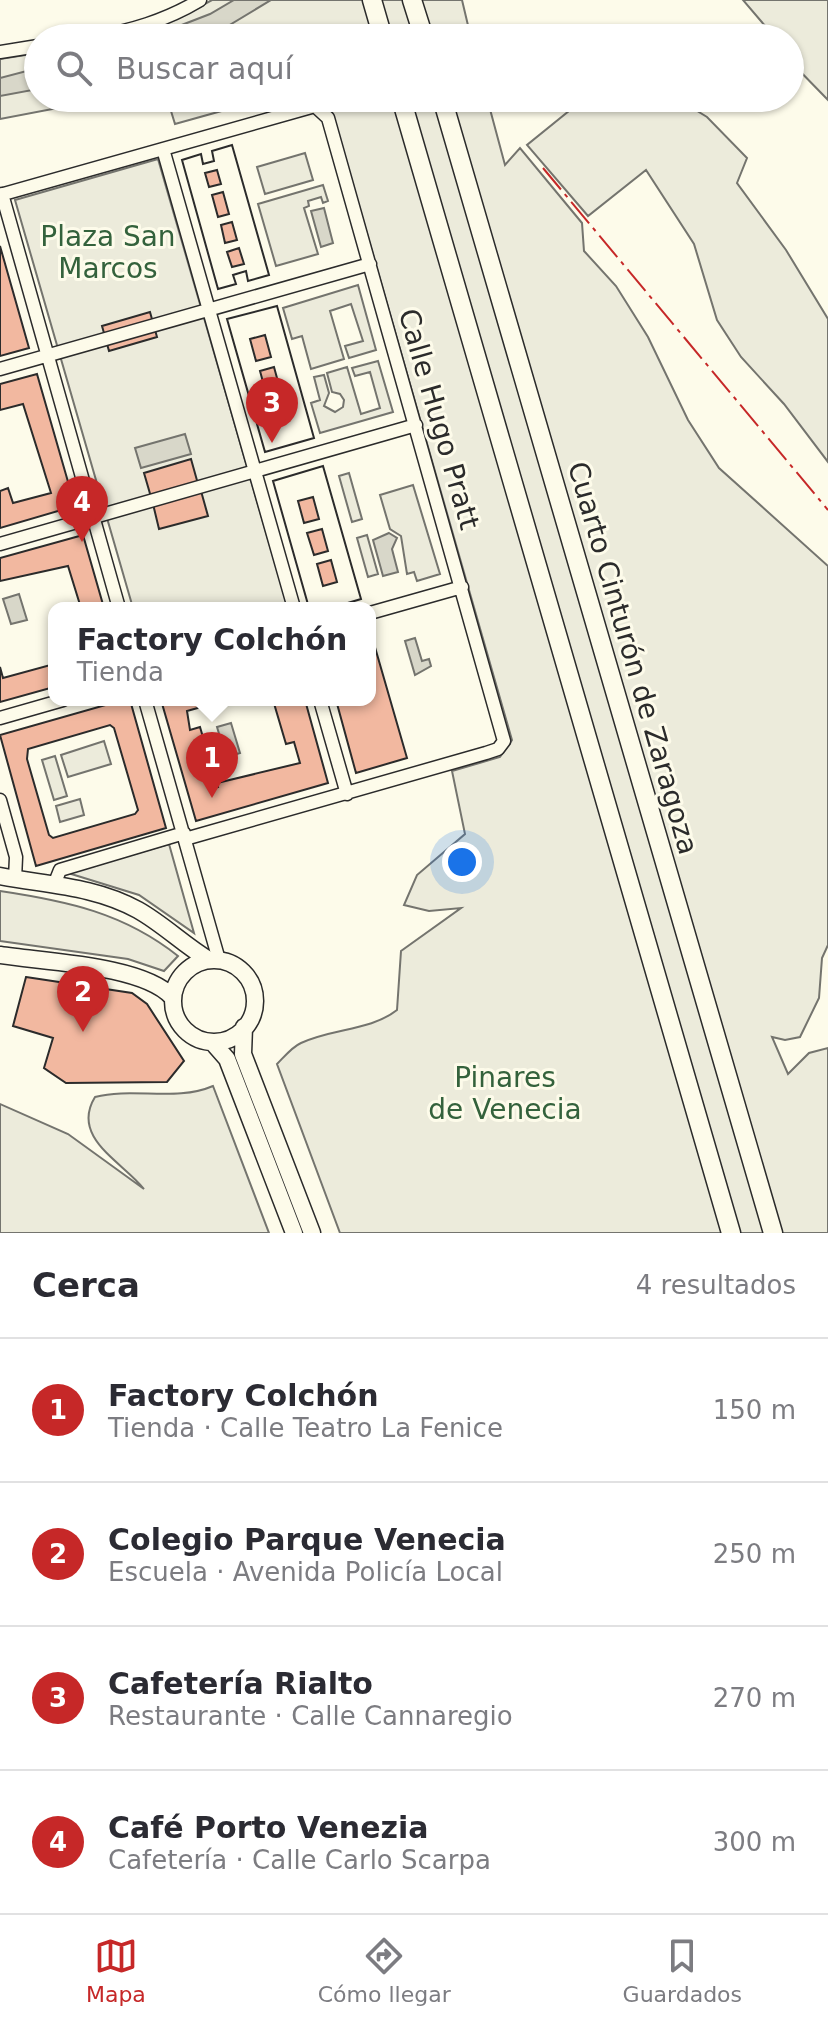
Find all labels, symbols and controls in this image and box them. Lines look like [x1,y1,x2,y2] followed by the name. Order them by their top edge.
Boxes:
[24,24,804,112] search box
[52,46,96,90] icon: search
[116,51,293,86] text: Buscar aquí
[40,220,176,285] park label: Plaza San Marcos
[392,305,486,533] street label: Calle Hugo Pratt
[246,377,298,443] pin: 3
[561,458,705,858] street label: Cuarto Cinturón de Zaragoza
[56,476,108,542] pin: 4
[48,602,376,706] popup
[77,622,347,657] text: Factory Colchón
[77,657,164,687] text: Tienda
[186,732,238,798] pin: 1
[442,842,482,882] your location
[57,966,109,1032] pin: 2
[428,1061,582,1126] park label: Pinares de Venecia
[32,1265,140,1305] text: Cerca
[636,1270,796,1300] text: 4 resultados
[108,1378,379,1413] text: Factory Colchón
[49,1395,67,1425] text: 1
[713,1395,796,1425] text: 150 m
[108,1413,503,1443] text: Tienda · Calle Teatro La Fenice
[108,1522,506,1557] text: Colegio Parque Venecia
[49,1539,67,1569] text: 2
[713,1539,796,1569] text: 250 m
[108,1557,503,1587] text: Escuela · Avenida Policía Local
[108,1666,373,1701] text: Cafetería Rialto
[49,1683,67,1713] text: 3
[713,1683,796,1713] text: 270 m
[108,1701,513,1731] text: Restaurante · Calle Cannaregio
[108,1810,429,1845] text: Café Porto Venezia
[49,1827,67,1857] text: 4
[713,1827,796,1857] text: 300 m
[108,1845,491,1875] text: Cafetería · Calle Carlo Scarpa
[86,1934,146,2007] tab: Mapa
[318,1934,451,2007] tab: Cómo llegar
[623,1934,742,2007] tab: Guardados

